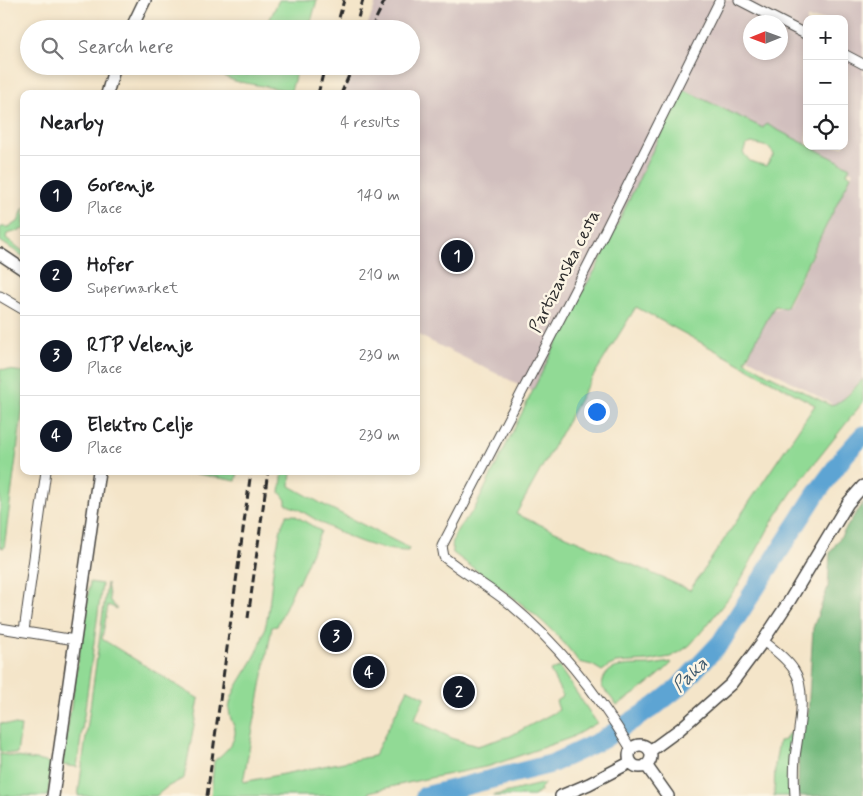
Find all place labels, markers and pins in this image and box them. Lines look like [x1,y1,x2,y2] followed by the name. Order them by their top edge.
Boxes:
[441,237,473,275] pin: 1
[320,617,352,655] pin: 3
[353,653,385,691] pin: 4
[443,673,475,711] pin: 2

